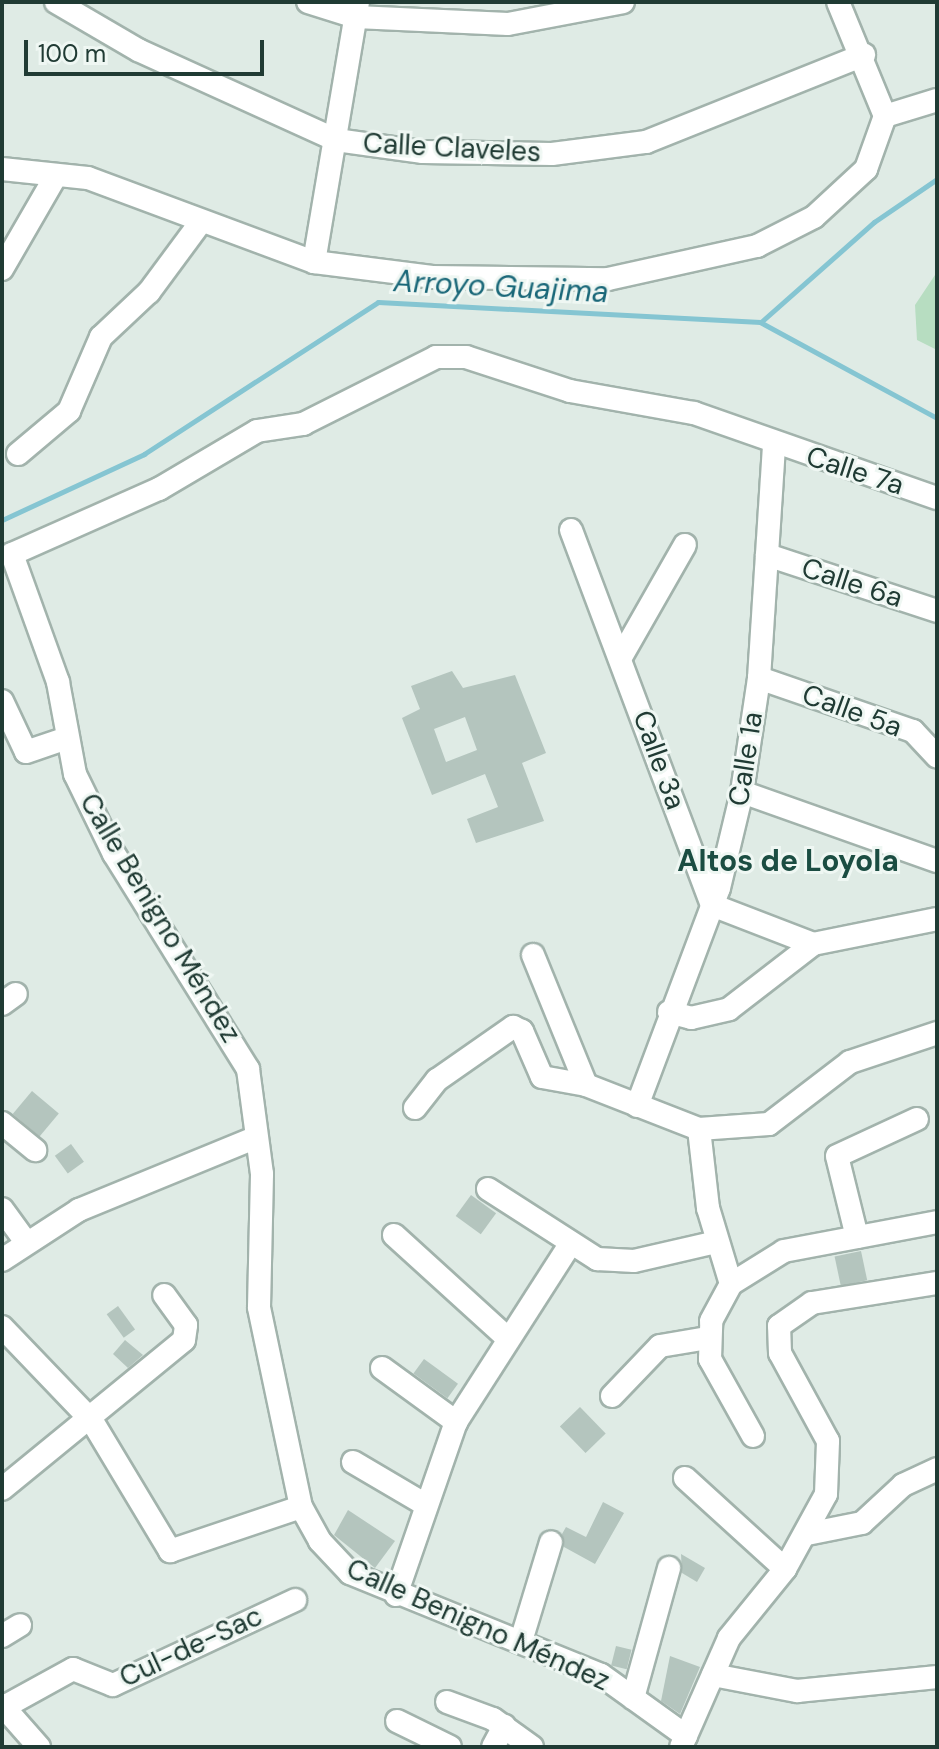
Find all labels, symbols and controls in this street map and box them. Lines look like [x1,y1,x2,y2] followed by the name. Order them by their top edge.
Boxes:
[28,24,268,74] scale bar
[38,38,106,69] text: 100 m
[362,127,542,169] street label: Calle Claveles
[393,263,609,311] water label: Arroyo Guajima
[802,440,908,502] street label: Calle 7a
[797,551,907,615] street label: Calle 6a
[798,678,906,744] street label: Calle 5a
[626,706,692,814] street label: Calle 3a
[722,709,770,809] street label: Calle 1a
[72,788,248,1048] street label: Calle Benigno Méndez
[677,843,899,879] district label: Altos de Loyola
[341,1552,615,1698] street label: Calle Benigno Méndez
[114,1599,268,1695] street label: Cul-de-Sac

